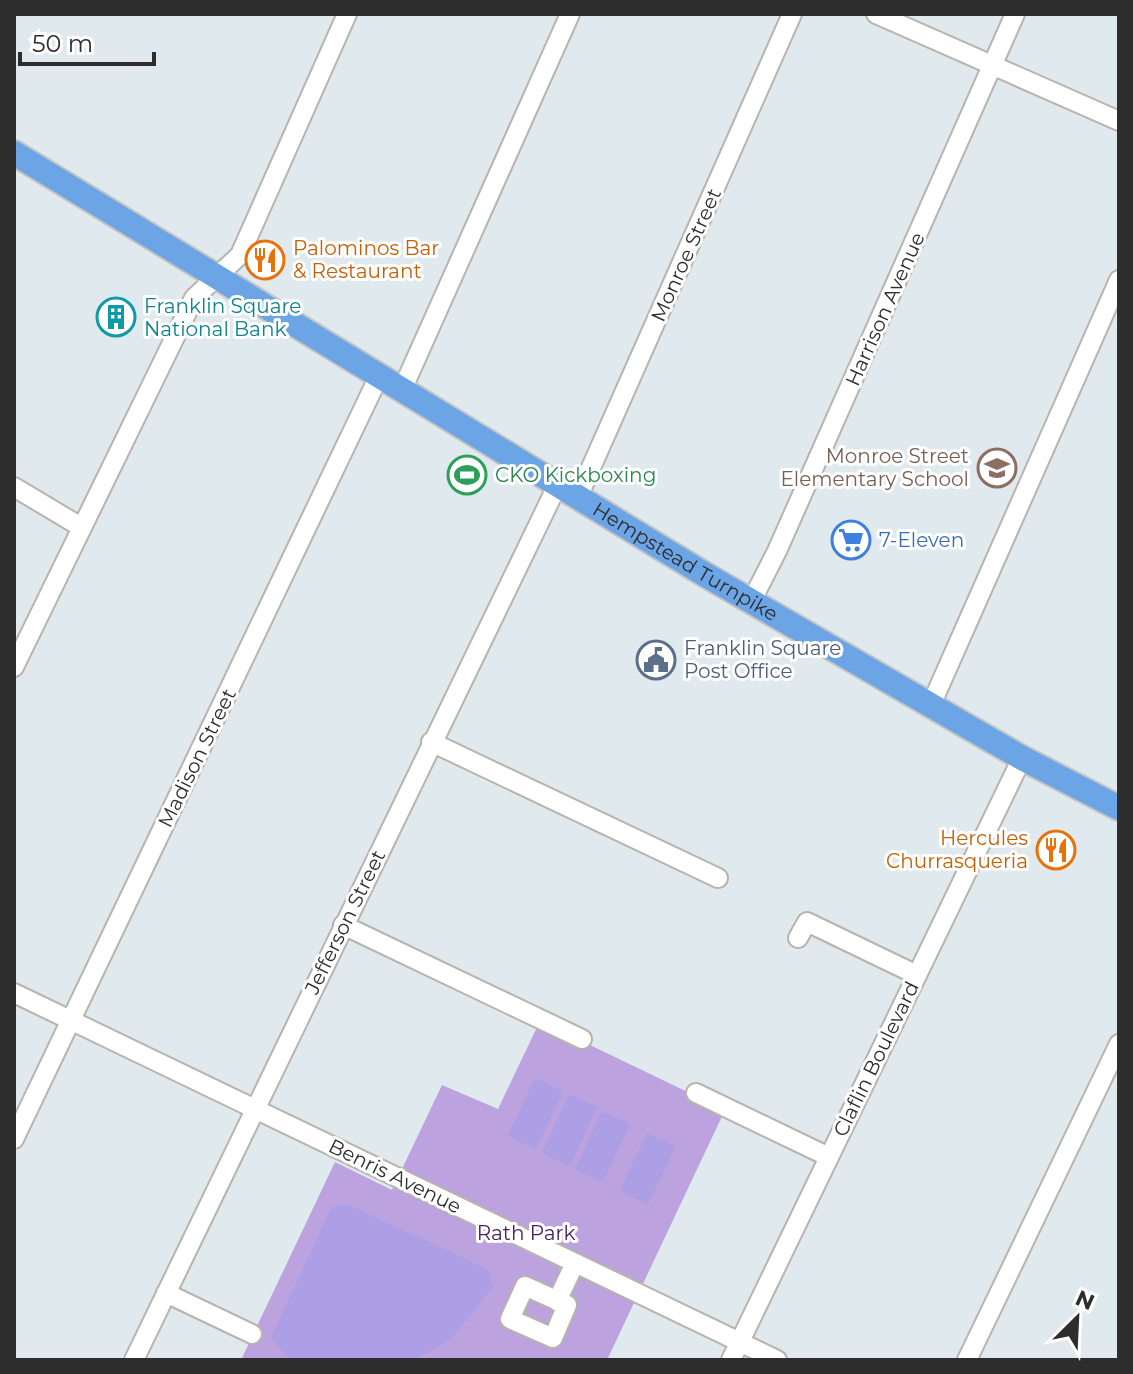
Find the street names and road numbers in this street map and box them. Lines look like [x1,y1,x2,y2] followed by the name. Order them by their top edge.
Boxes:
[646,185,726,325] street label: Monroe Street
[840,228,930,390] street label: Harrison Avenue
[588,497,782,626] street label: Hempstead Turnpike
[153,685,241,831] street label: Madison Street
[299,846,390,999] street label: Jefferson Street
[828,978,924,1140] street label: Claflin Boulevard
[325,1134,465,1218] street label: Benris Avenue

